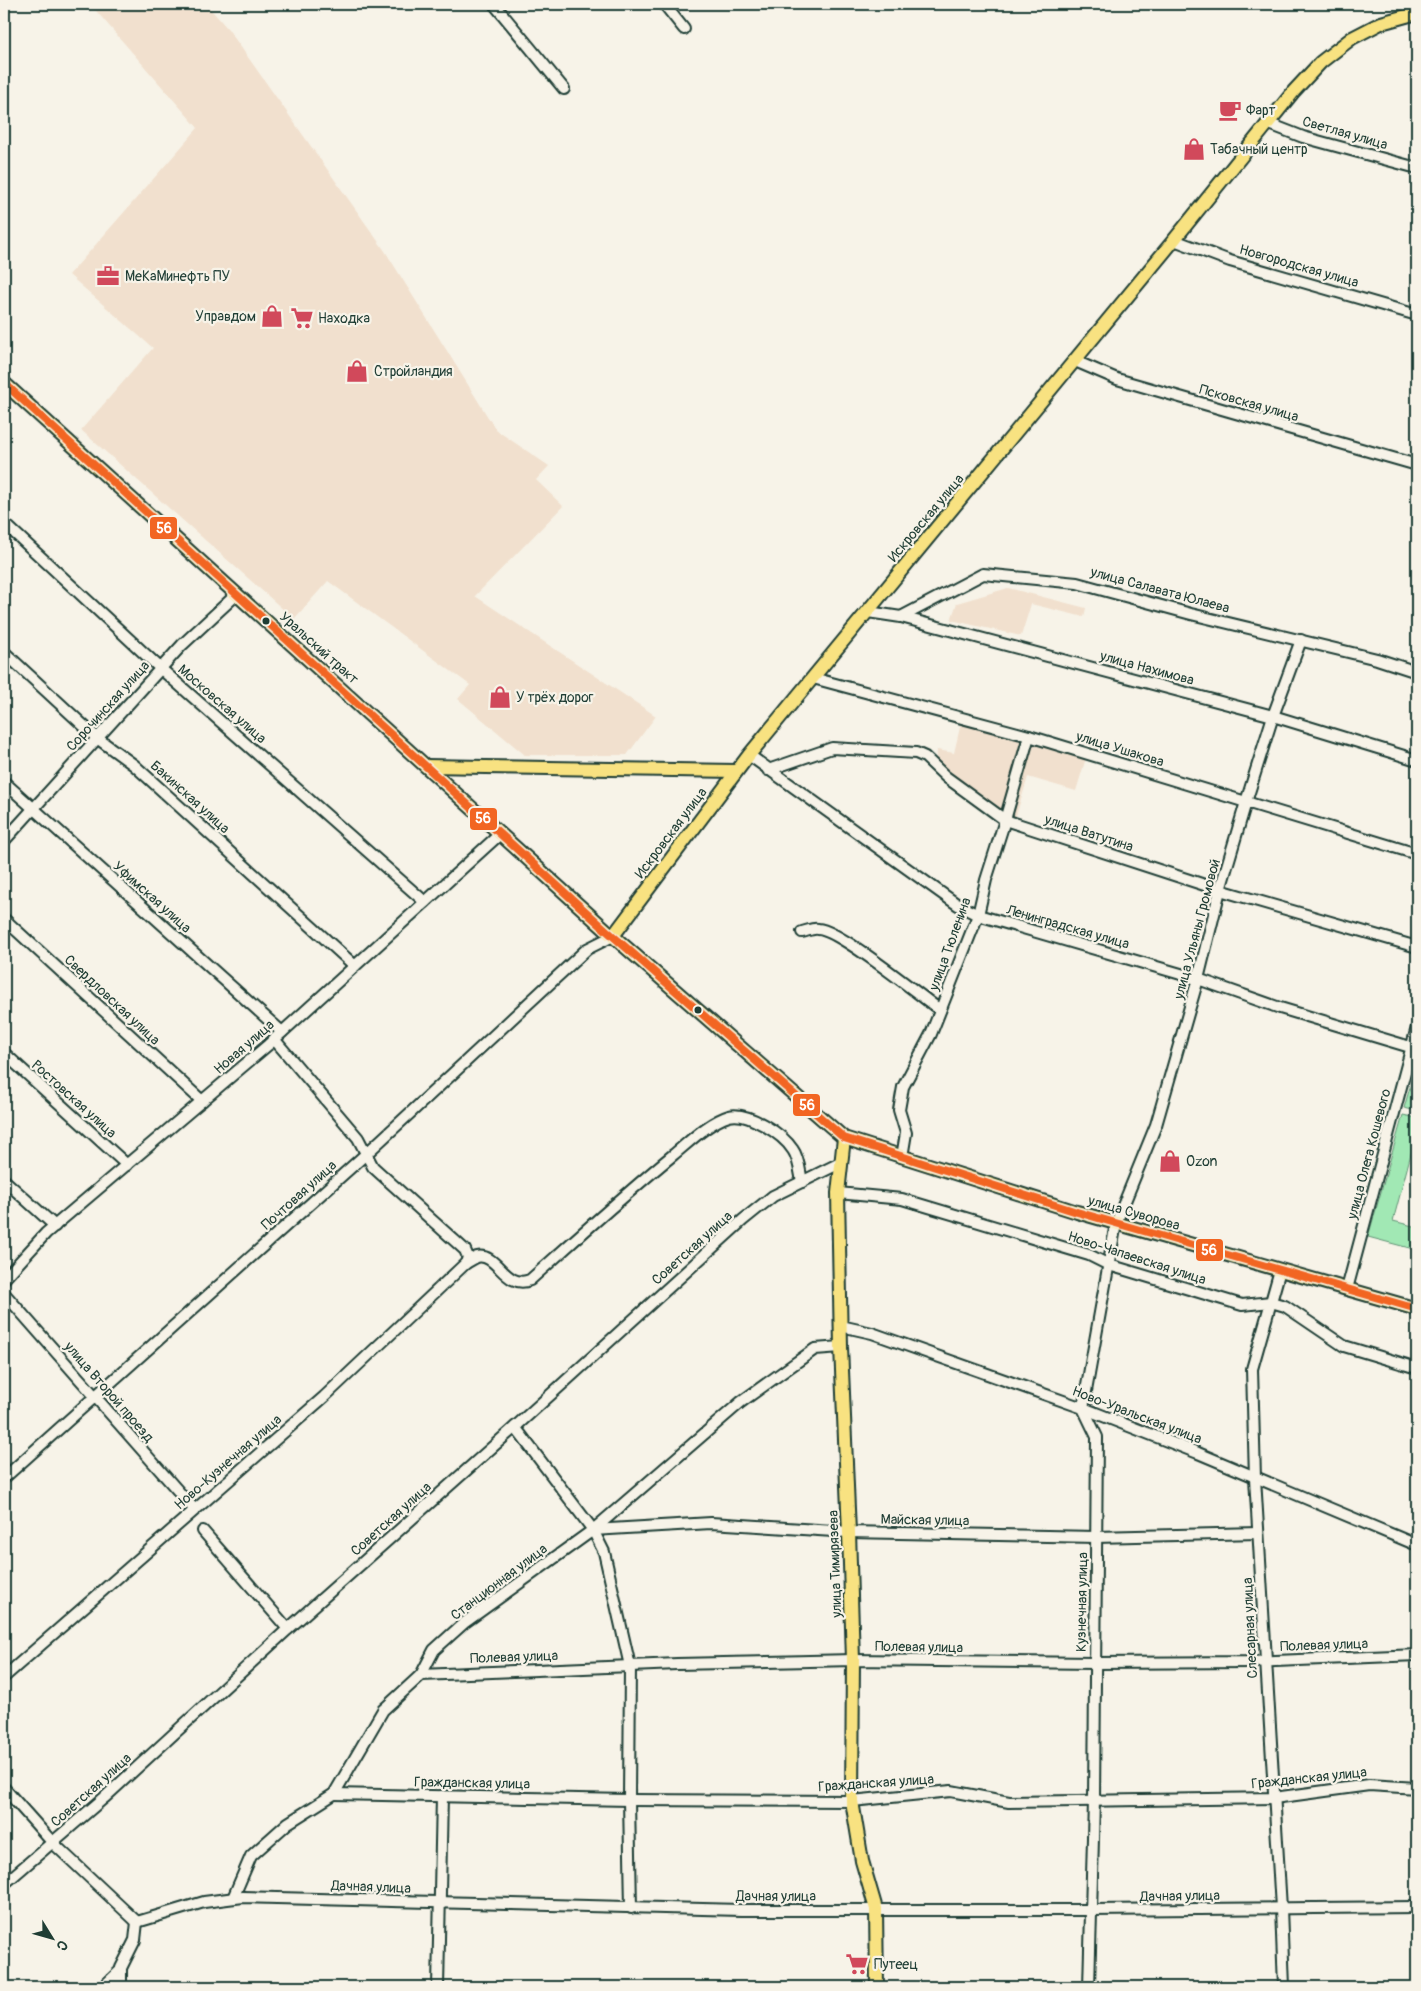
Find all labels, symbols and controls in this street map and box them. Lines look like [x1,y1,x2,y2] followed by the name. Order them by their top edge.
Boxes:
[1217,97,1243,123] cafe icon: Фарт
[1246,102,1276,119] place label: Фарт
[1300,113,1390,153] street label: Светлая улица
[1181,136,1207,162] shop icon: Табачный центр
[1210,141,1308,158] place label: Табачный центр
[1237,241,1361,291] street label: Новгородская улица
[95,263,121,289] office icon: МеКаМинефть ПУ
[125,268,231,285] place label: МеКаМинефть ПУ
[259,303,285,329] shop icon: Управдом
[289,305,315,331] supermarket icon: Находка
[195,308,256,325] place label: Управдом
[318,310,370,327] place label: Находка
[344,358,370,384] shop icon: Стройландия
[374,363,453,380] place label: Стройландия
[1197,381,1301,425] street label: Псковская улица
[884,471,968,565] street label: Искровская улица
[149,516,178,540] line badge: 56
[156,520,172,537] text: 56
[1088,563,1231,617] street label: улица Салавата Юлаева
[276,608,362,688] street label: Уральский тракт
[261,616,271,626] unlabelled marker
[1097,647,1196,689] street label: улица Нахимова
[63,657,153,755] street label: Сорочинская улица
[174,661,270,747] street label: Московская улица
[487,684,513,710] shop icon: У трёх дорог
[516,689,594,706] place label: У трёх дорог
[1073,727,1166,770] street label: улица Ушакова
[147,757,233,837] street label: Бакинская улица
[631,784,711,882] street label: Искровская улица
[469,807,498,831] line badge: 56
[475,810,491,827] text: 56
[1042,810,1135,855] street label: улица Ватутина
[1170,857,1224,1002] street label: улица Ульяны Громовой
[109,858,195,936] street label: Уфимская улица
[925,895,975,994] street label: улица Тюленина
[1004,901,1131,953] street label: Ленинградская улица
[61,951,163,1049] street label: Свердловская улица
[693,1005,703,1015] unlabelled marker
[210,1016,278,1078] street label: Новая улица
[28,1057,120,1141] street label: Ростовская улица
[1343,1086,1395,1222] street label: улица Олега Кошевого
[792,1093,821,1117] line badge: 56
[799,1097,815,1114] text: 56
[1157,1148,1183,1174] shop icon: Ozon
[1186,1153,1218,1170] place label: Ozon
[258,1157,340,1233] street label: Почтовая улица
[1085,1192,1182,1234] street label: улица Суворова
[648,1207,736,1289] street label: Советская улица
[1066,1228,1208,1288] street label: Ново-Чапаевская улица
[1195,1238,1224,1262] line badge: 56
[1201,1242,1217,1259] text: 56
[60,1338,158,1446] street label: улица Второй проезд
[1070,1382,1204,1448] street label: Ново-Уральская улица
[171,1411,285,1513] street label: Ново-Кузнечная улица
[347,1478,435,1560] street label: Советская улица
[825,1510,845,1619] street label: улица Тимирязева
[881,1511,969,1529] street label: Майская улица
[447,1540,551,1624] street label: Станционная улица
[1073,1552,1091,1652] street label: Кузнечная улица
[1239,1577,1261,1679] street label: Слесарная улица
[1280,1635,1368,1655] street label: Полевая улица
[875,1638,963,1656] street label: Полевая улица
[470,1647,558,1667] street label: Полевая улица
[47,1749,135,1831] street label: Советская улица
[1250,1763,1368,1793] street label: Гражданская улица
[818,1770,934,1796] street label: Гражданская улица
[414,1773,530,1793] street label: Гражданская улица
[330,1877,411,1897] street label: Дачная улица
[1139,1887,1220,1905] street label: Дачная улица
[735,1888,816,1905] street label: Дачная улица
[28,1914,78,1964] north arrow
[52,1937,71,1954] text: С
[844,1951,870,1977] supermarket icon: Путеец
[874,1956,918,1973] place label: Путеец

